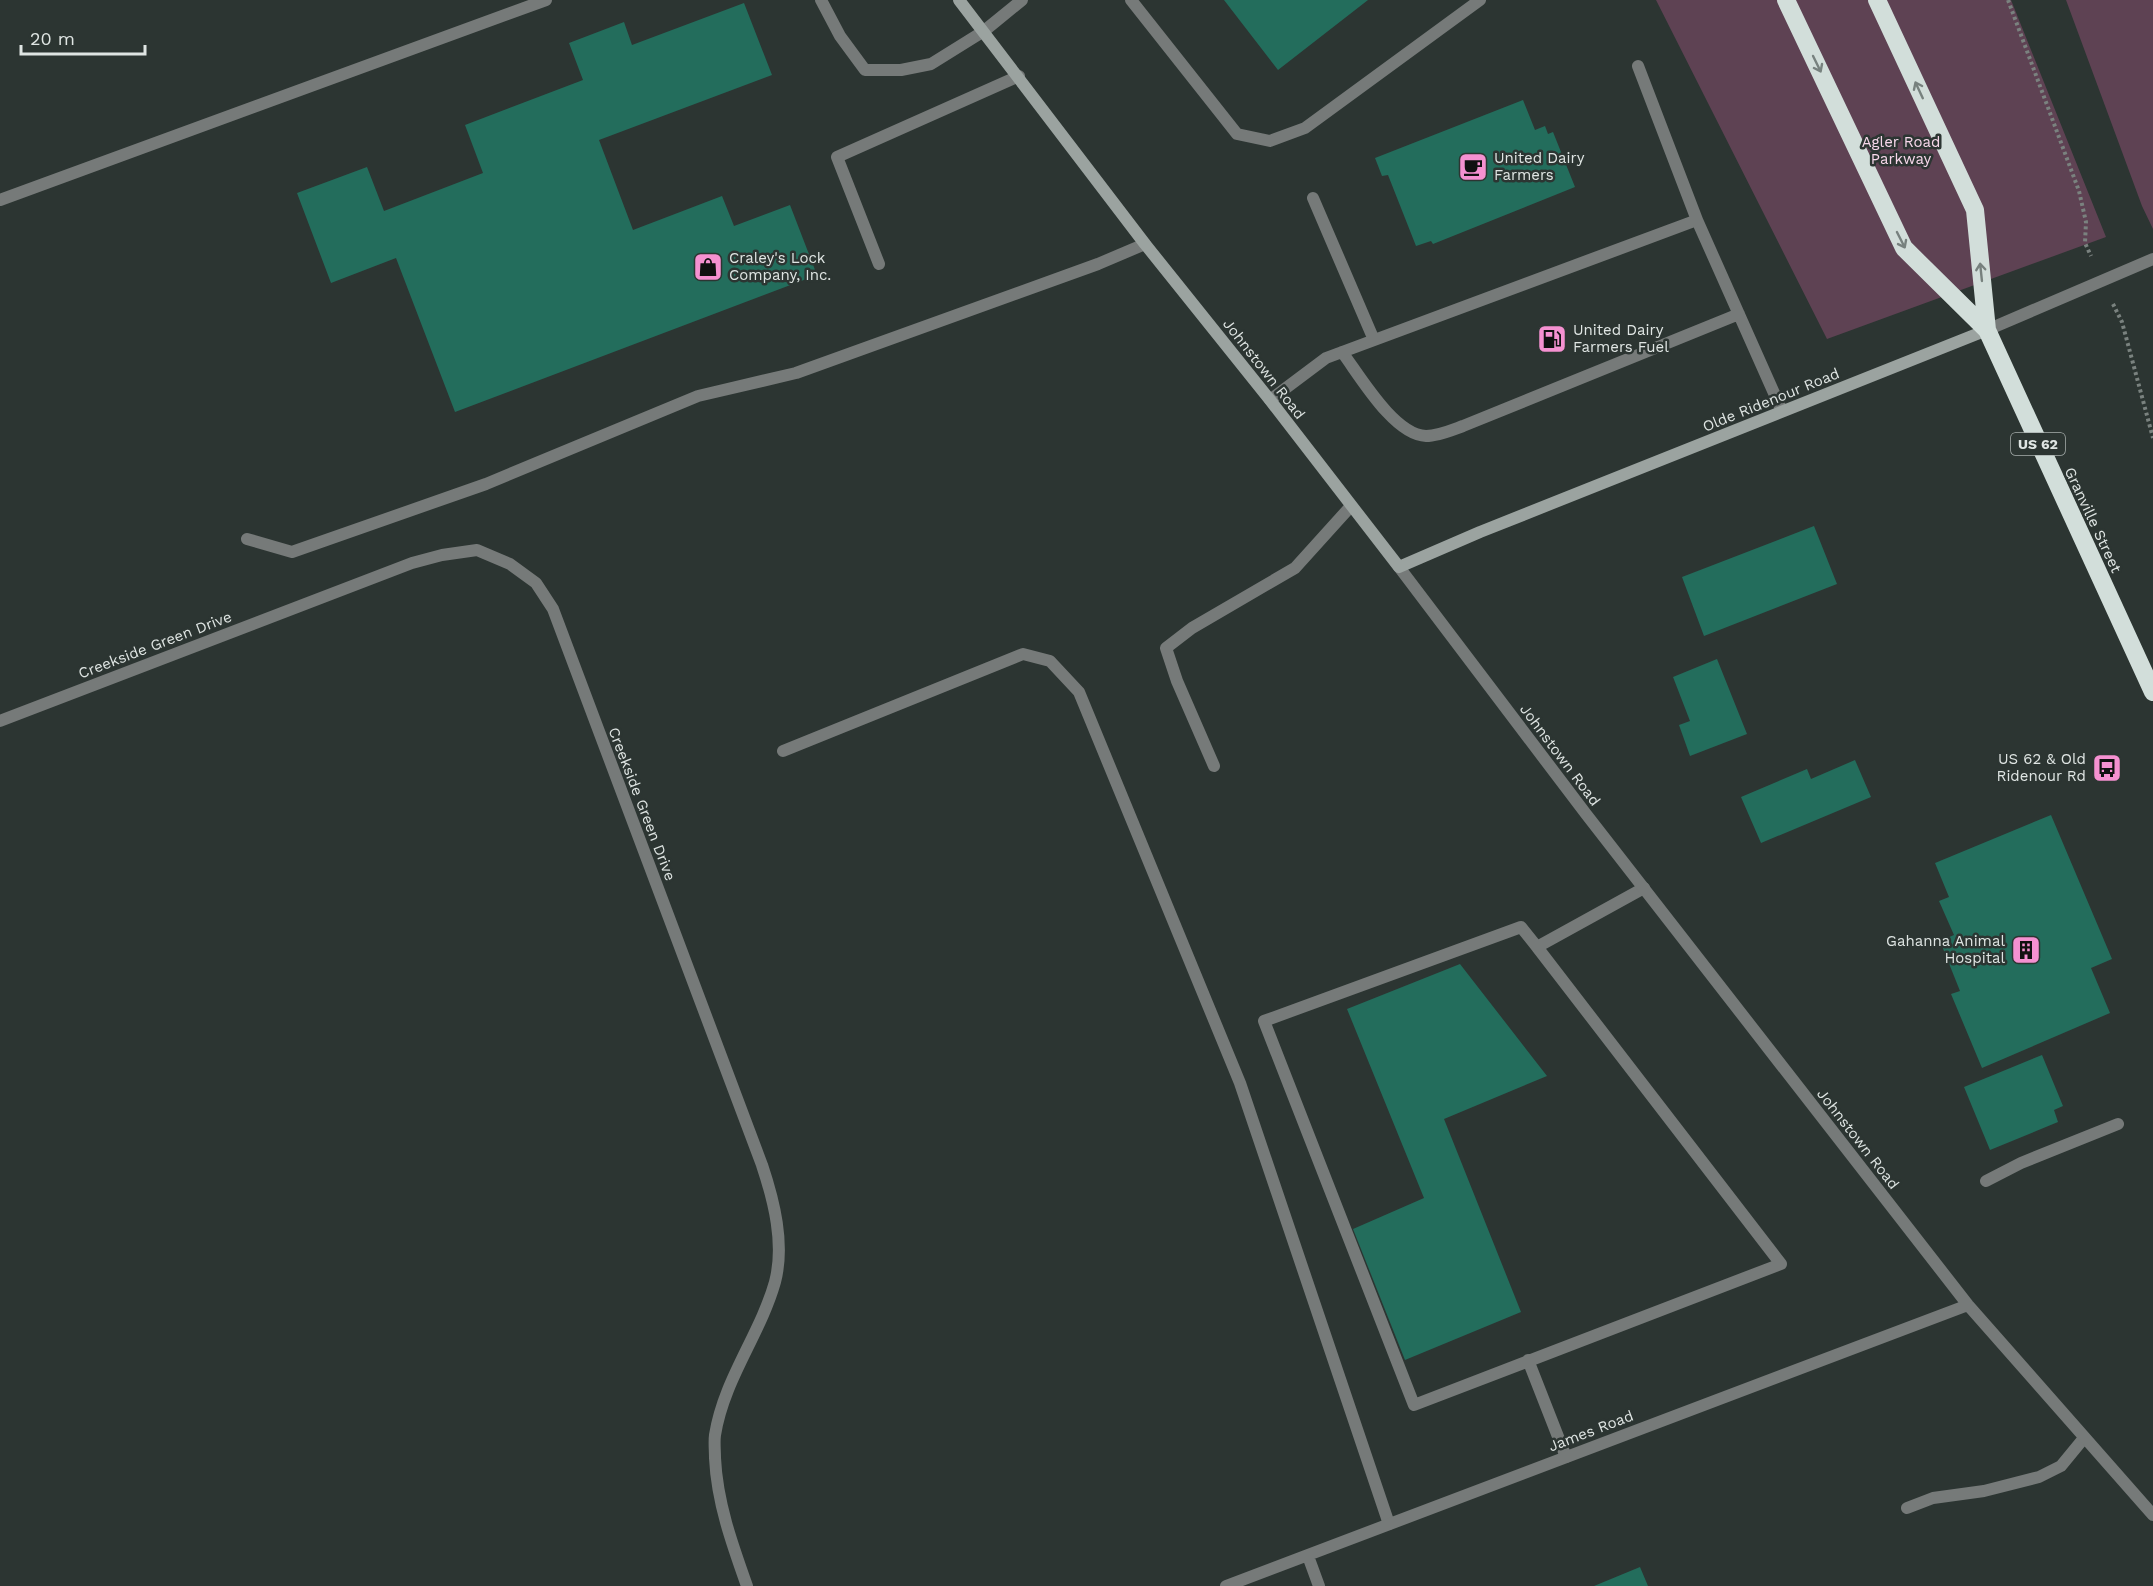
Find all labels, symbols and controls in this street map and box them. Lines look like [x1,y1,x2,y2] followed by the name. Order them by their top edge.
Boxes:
[21,18,146,56] scale bar
[30,28,75,49] text: 20 m
[1811,55,1823,73] one-way arrow
[1912,81,1924,99] one-way arrow
[1862,133,1940,168] park label: Agler Road Parkway
[1494,149,1585,184] place label: United Dairy Farmers
[1457,151,1489,183] cafe icon: United Dairy Farmers
[1895,231,1907,248] one-way arrow
[729,249,831,284] place label: Craley's Lock Company, Inc.
[692,251,724,283] shop icon: Craley's Lock Company, Inc.
[1975,262,1986,282] one-way arrow
[1219,315,1309,423] street label: Johnstown Road
[1573,321,1669,356] place label: United Dairy Farmers Fuel
[1536,323,1568,355] fuel station icon: United Dairy Farmers Fuel
[1700,364,1842,436] street label: Olde Ridenour Road
[2011,433,2065,455] road number: US 62
[2061,464,2126,576] street label: Granville Street
[76,607,234,683] street label: Creekside Green Drive
[1516,701,1604,809] street label: Johnstown Road
[604,725,680,883] street label: Creekside Green Drive
[1996,750,2086,785] place label: US 62 & Old Ridenour Rd
[2091,752,2123,784] bus stop icon: US 62 & Old Ridenour Rd
[1886,932,2005,967] place label: Gahanna Animal Hospital
[2010,934,2042,966] building icon: Gahanna Animal Hospital
[1813,1085,1903,1193] street label: Johnstown Road
[1546,1407,1636,1455] street label: James Road

